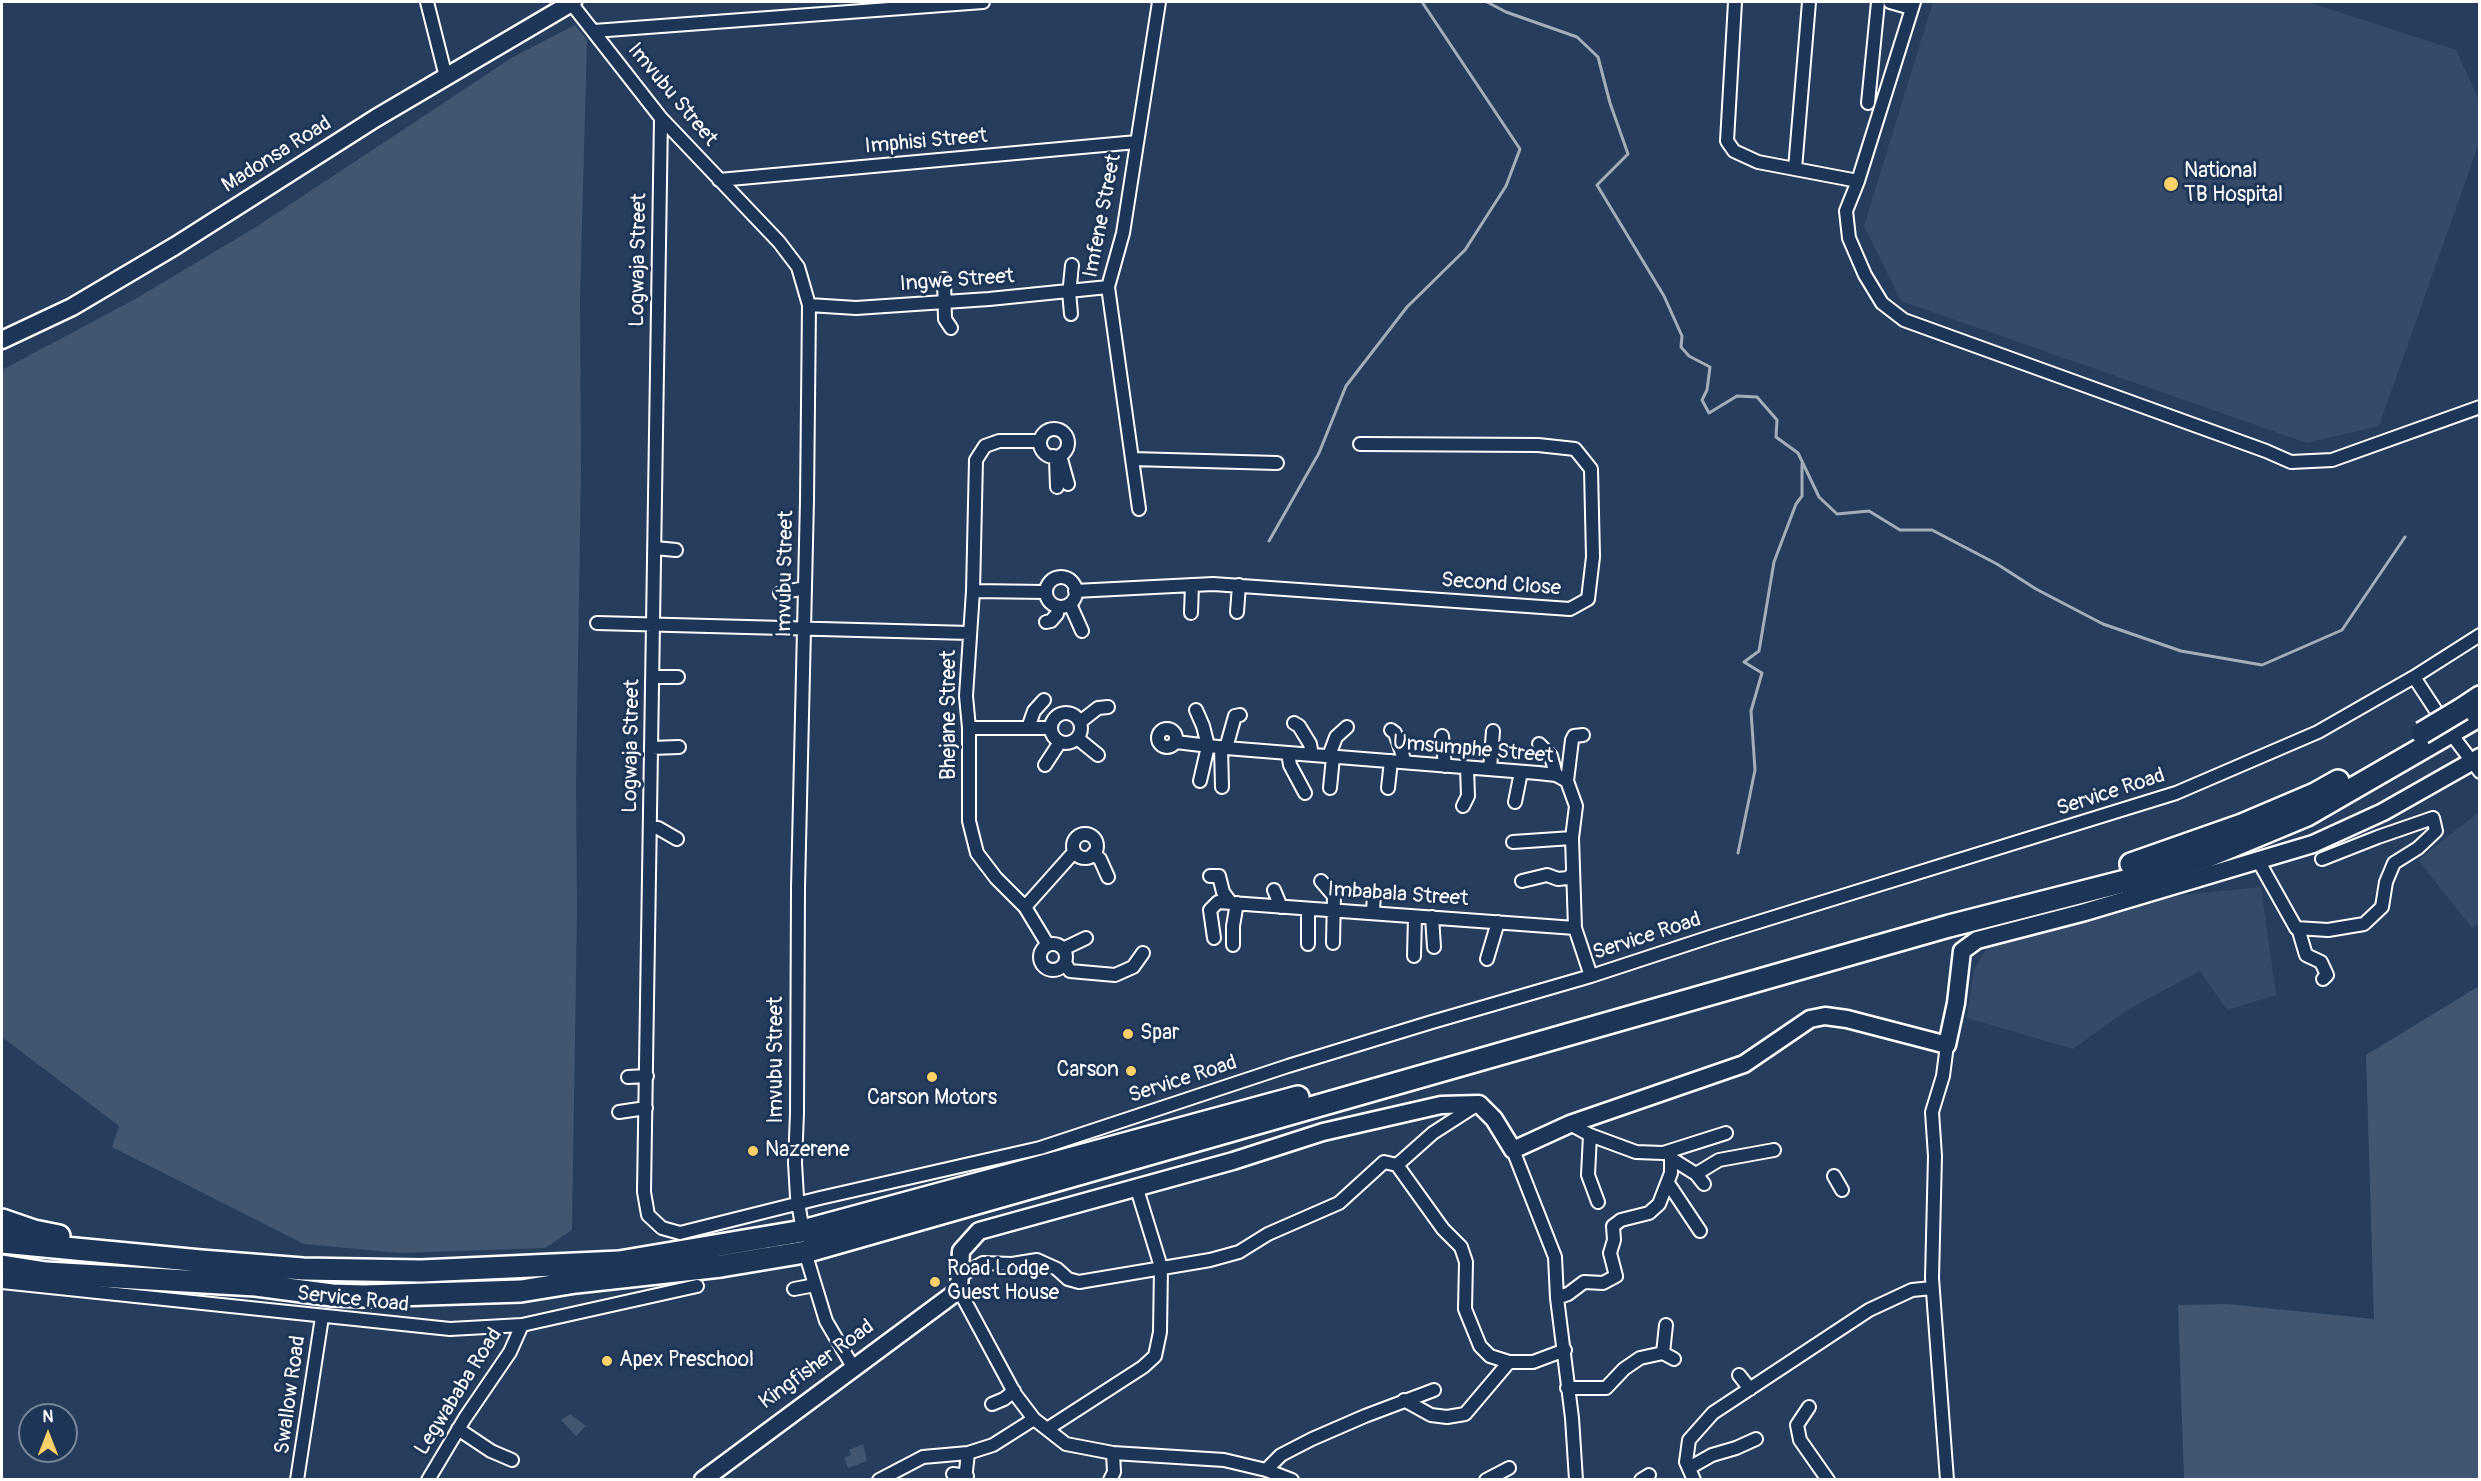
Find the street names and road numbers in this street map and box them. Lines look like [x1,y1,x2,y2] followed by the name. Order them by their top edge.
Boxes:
[622,38,722,152] street label: Imvubu Street
[218,111,336,199] street label: Madonsa Road
[864,124,988,160] street label: Imphisi Street
[1079,152,1127,280] street label: Imfene Street
[625,193,653,327] street label: Logwaja Street
[899,264,1015,298] street label: Ingwe Street
[772,510,800,638] street label: Imvubu Street
[1440,568,1562,602] street label: Second Close
[937,650,963,780] street label: Bhejane Street
[618,679,646,813] street label: Logwaja Street
[1391,730,1555,770] street label: Umsumphe Street
[2054,764,2168,822] street label: Service Road
[1327,878,1469,912] street label: Imbabala Street
[1590,908,1704,966] street label: Service Road
[764,997,790,1123] street label: Imvubu Street
[1126,1051,1240,1109] street label: Service Road
[296,1282,410,1318] street label: Service Road
[755,1315,879,1415] street label: Kingfisher Road
[410,1324,508,1460] street label: Legwababa Road
[270,1334,312,1456] street label: Swallow Road

